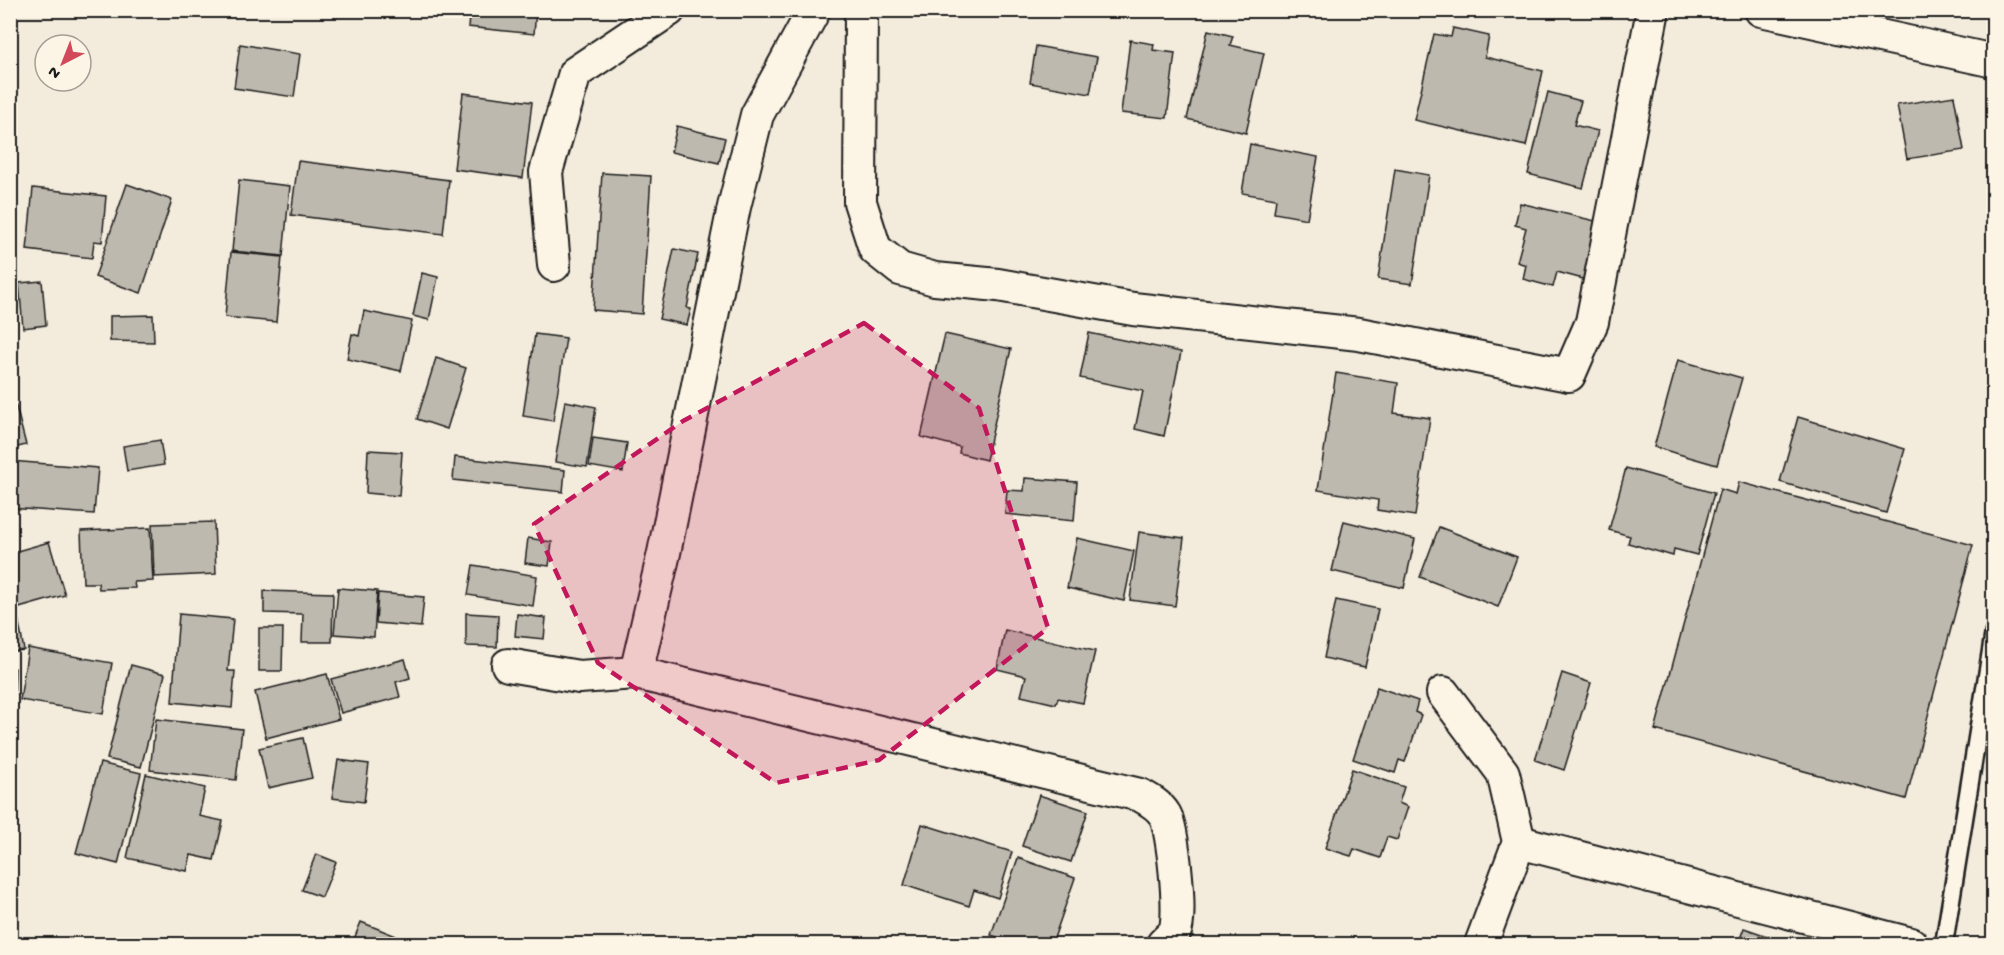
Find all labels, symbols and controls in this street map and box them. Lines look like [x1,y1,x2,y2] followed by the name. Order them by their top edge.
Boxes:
[33,33,93,93] north arrow
[45,61,66,82] text: N

